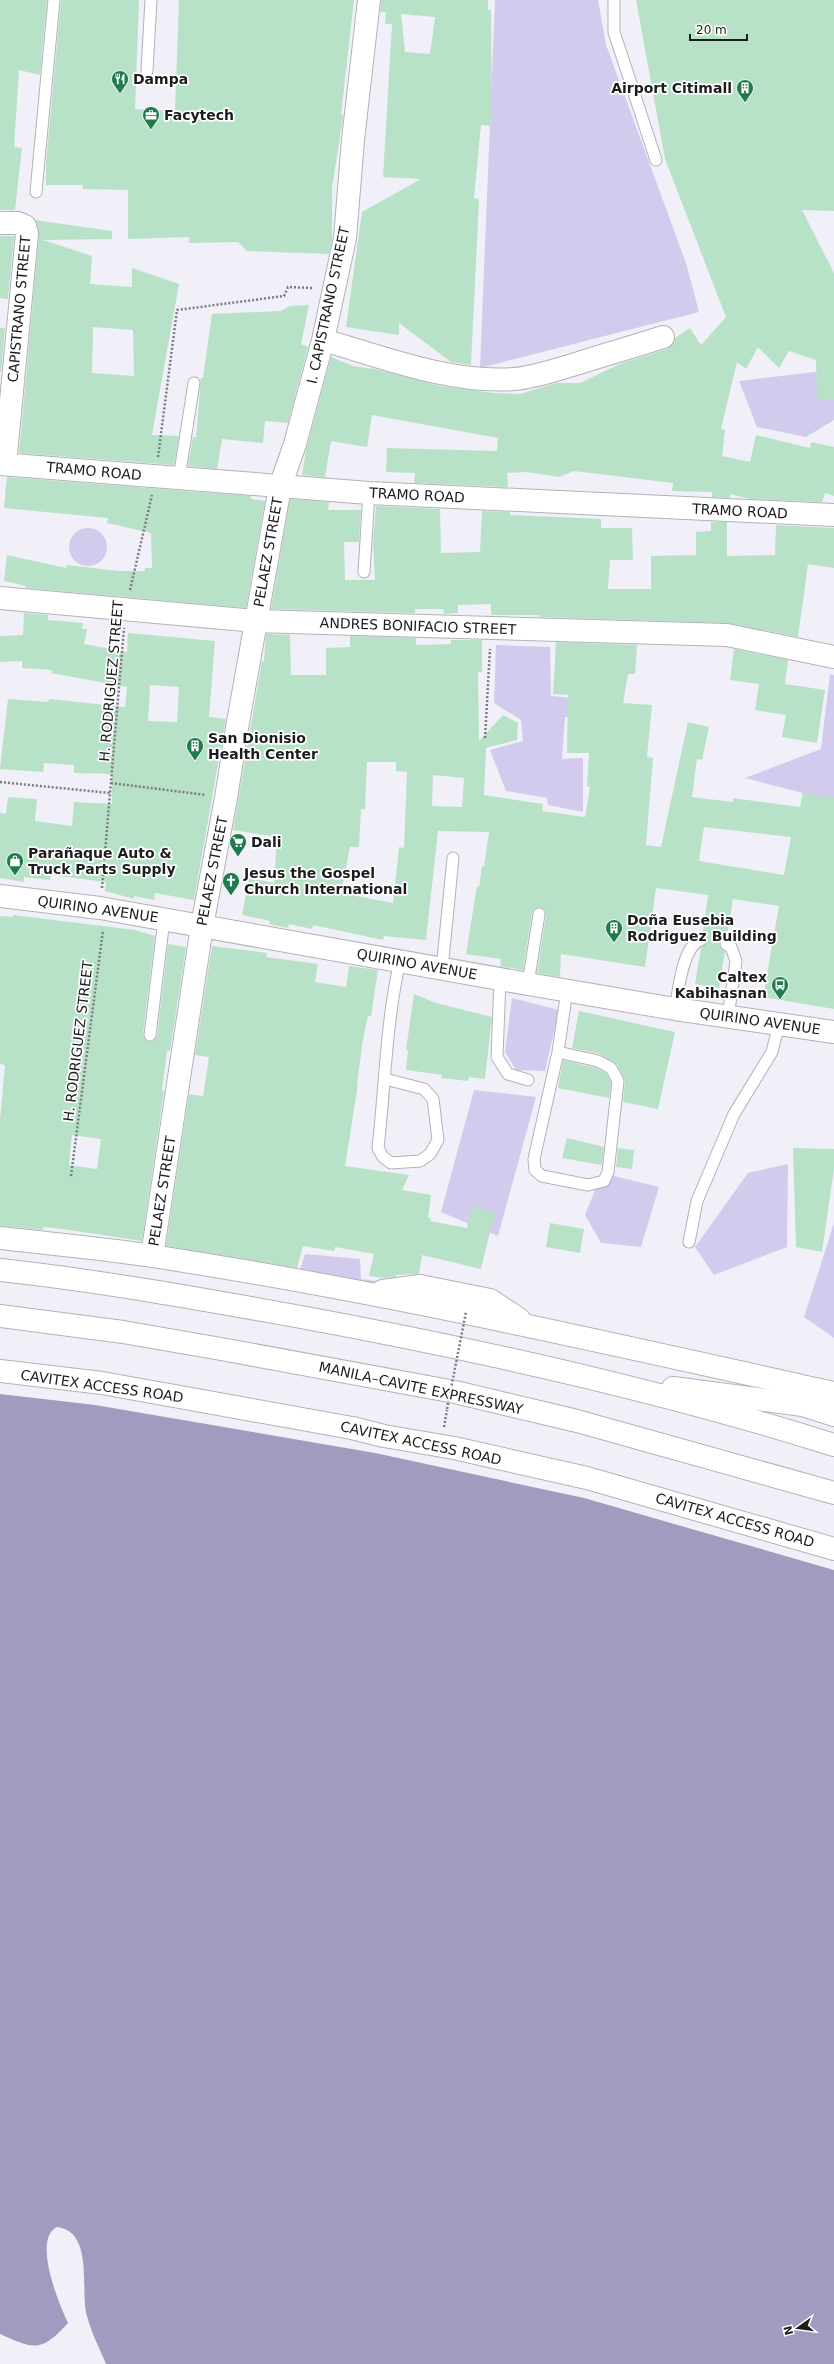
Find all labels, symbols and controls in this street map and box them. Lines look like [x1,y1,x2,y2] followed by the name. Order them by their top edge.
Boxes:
[690,16,747,42] scale bar
[696,23,727,37] text: 20 m
[110,69,130,94] restaurant icon: Dampa
[133,71,188,87] place label: Dampa
[735,78,755,103] building icon: Airport Citimall
[611,80,732,96] place label: Airport Citimall
[141,105,161,130] office icon: Facytech
[164,107,234,123] place label: Facytech
[303,224,353,385] street label: I. CAPISTRANO STREET
[5,234,33,383] street label: CAPISTRANO STREET
[45,459,142,483] street label: TRAMO ROAD
[368,484,465,505] street label: TRAMO ROAD
[250,495,286,608] street label: PELAEZ STREET
[691,500,788,521] street label: TRAMO ROAD
[96,599,126,762] street label: H. RODRIGUEZ STREET
[319,615,517,637] street label: ANDRES BONIFACIO STREET
[208,730,318,762] place label: San Dionisio Health Center
[185,736,205,761] building icon: San Dionisio Health Center
[194,814,231,927] street label: PELAEZ STREET
[228,832,248,857] supermarket icon: Dali
[251,834,282,850] place label: Dali
[28,845,176,877] place label: Parañaque Auto & Truck Parts Supply
[5,851,25,876] shop icon: Parañaque Auto & Truck Parts Supply
[243,865,407,897] place label: Jesus the Gospel Church International
[221,871,241,896] church icon: Jesus the Gospel Church International
[37,893,159,925] street label: QUIRINO AVENUE
[627,912,777,944] place label: Doña Eusebia Rodriguez Building
[604,918,624,943] building icon: Doña Eusebia Rodriguez Building
[356,946,478,982] street label: QUIRINO AVENUE
[60,959,96,1122] street label: H. RODRIGUEZ STREET
[675,969,767,1001] place label: Caltex Kabihasnan
[770,975,790,1000] bus stop icon: Caltex Kabihasnan
[699,1005,821,1037] street label: QUIRINO AVENUE
[145,1134,179,1247] street label: PELAEZ STREET
[317,1359,525,1418] street label: MANILA–CAVITE EXPRESSWAY
[19,1367,185,1405] street label: CAVITEX ACCESS ROAD
[339,1418,503,1468] street label: CAVITEX ACCESS ROAD
[654,1490,816,1550] street label: CAVITEX ACCESS ROAD
[778,2308,818,2348] north arrow
[781,2324,796,2336] text: N

